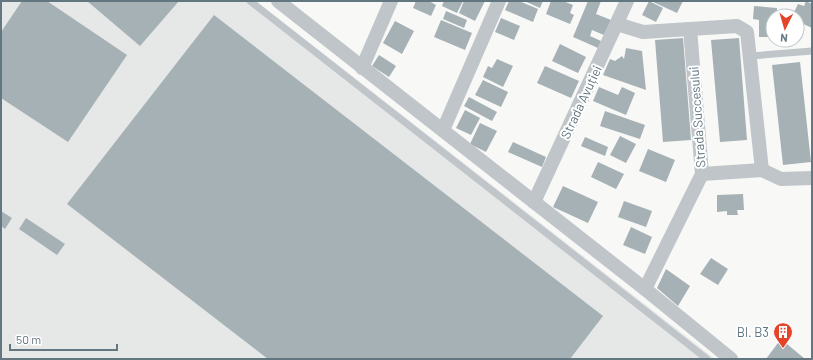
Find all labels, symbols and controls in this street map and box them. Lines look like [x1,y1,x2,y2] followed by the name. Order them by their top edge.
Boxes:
[765,8,805,48] north arrow
[780,32,788,45] text: N
[557,63,605,141] street label: Strada Avuției
[685,66,709,168] street label: Strada Succesului
[772,321,794,349] building icon: Bl. B3
[737,324,769,340] place label: Bl. B3
[10,326,117,352] scale bar
[16,332,41,346] text: 50 m

